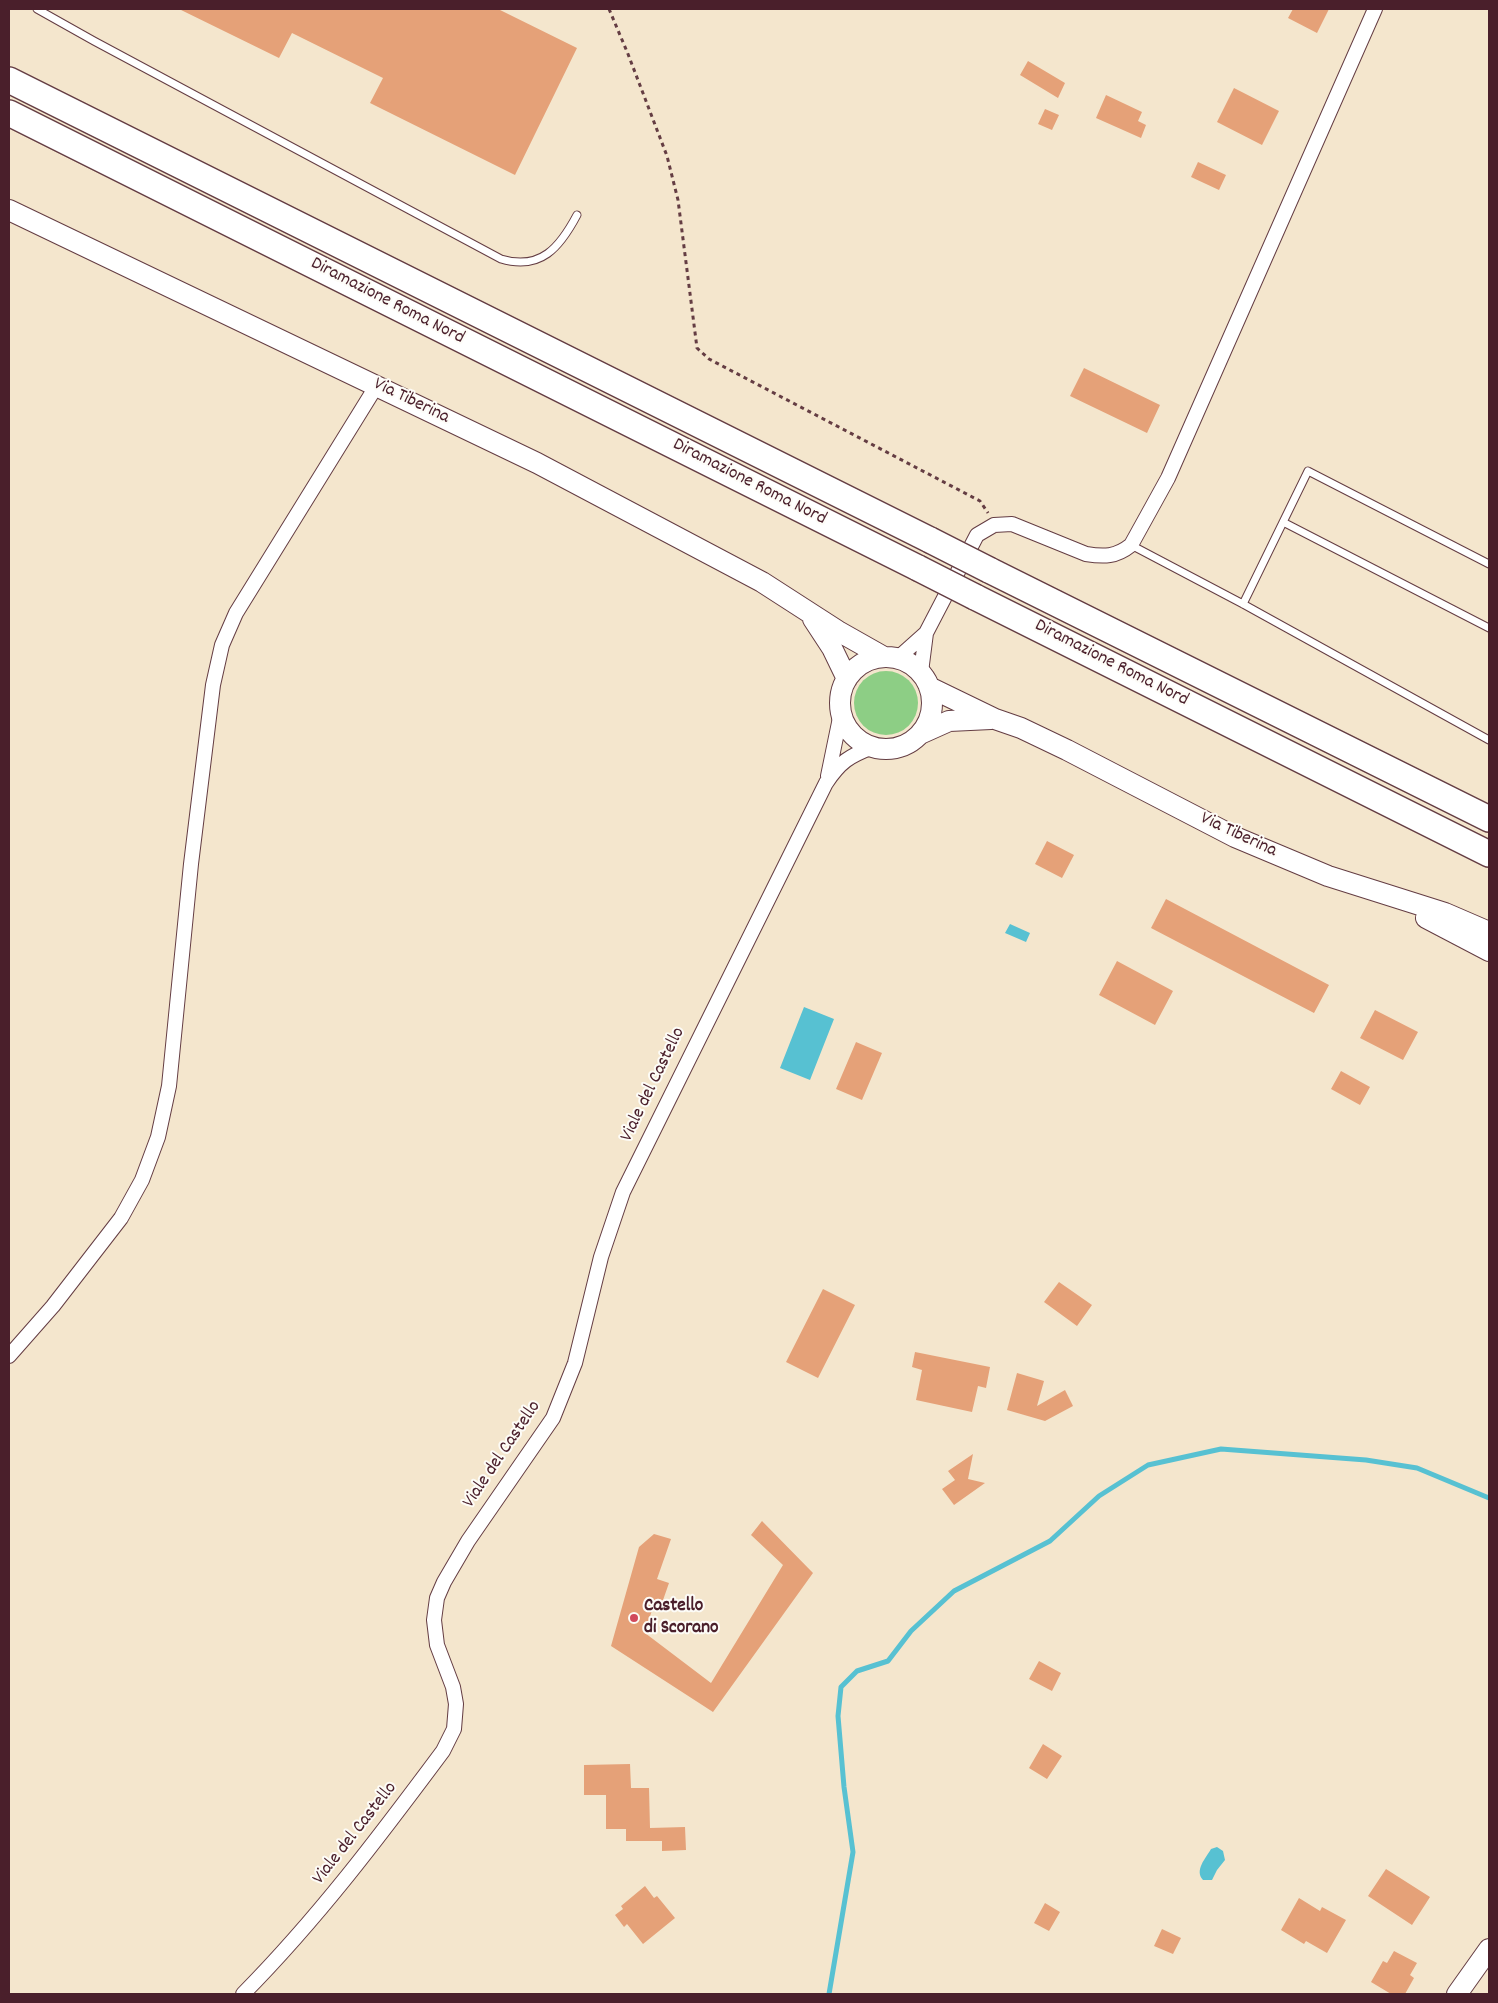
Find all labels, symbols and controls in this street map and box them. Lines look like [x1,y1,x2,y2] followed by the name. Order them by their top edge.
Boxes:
[306,253,468,351] street label: Diramazione Roma Nord
[369,374,453,430] street label: Via Tiberina
[668,434,830,532] street label: Diramazione Roma Nord
[1030,615,1192,713] street label: Diramazione Roma Nord
[1196,808,1280,864] street label: Via Tiberina
[617,1024,691,1146] street label: Viale del Castello
[459,1397,547,1513] street label: Viale del Castello
[644,1596,718,1640] place label: Castello di Scorano
[628,1612,640,1624] marker: Castello di Scorano
[309,1778,403,1890] street label: Viale del Castello

